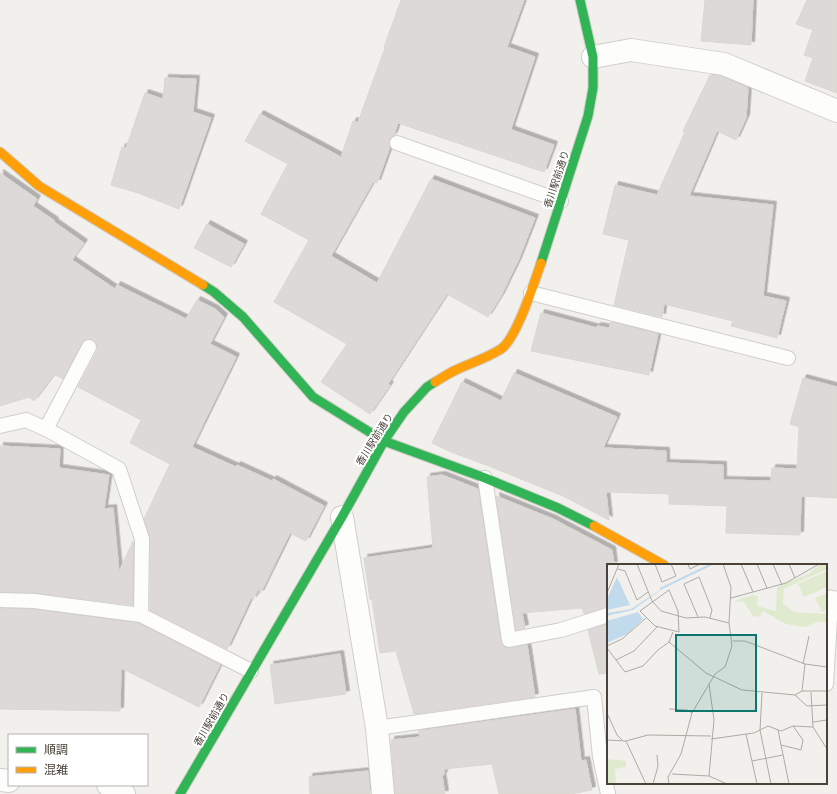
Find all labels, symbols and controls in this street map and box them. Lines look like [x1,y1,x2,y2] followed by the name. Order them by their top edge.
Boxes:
[541,149,571,209] street label: 香川駅前通り
[353,410,395,468] street label: 香川駅前通り
[607,564,827,784] inset map
[191,690,231,748] street label: 香川駅前通り
[8,734,148,786] legend
[44,743,68,757] text: 順調
[44,763,68,777] text: 混雑

